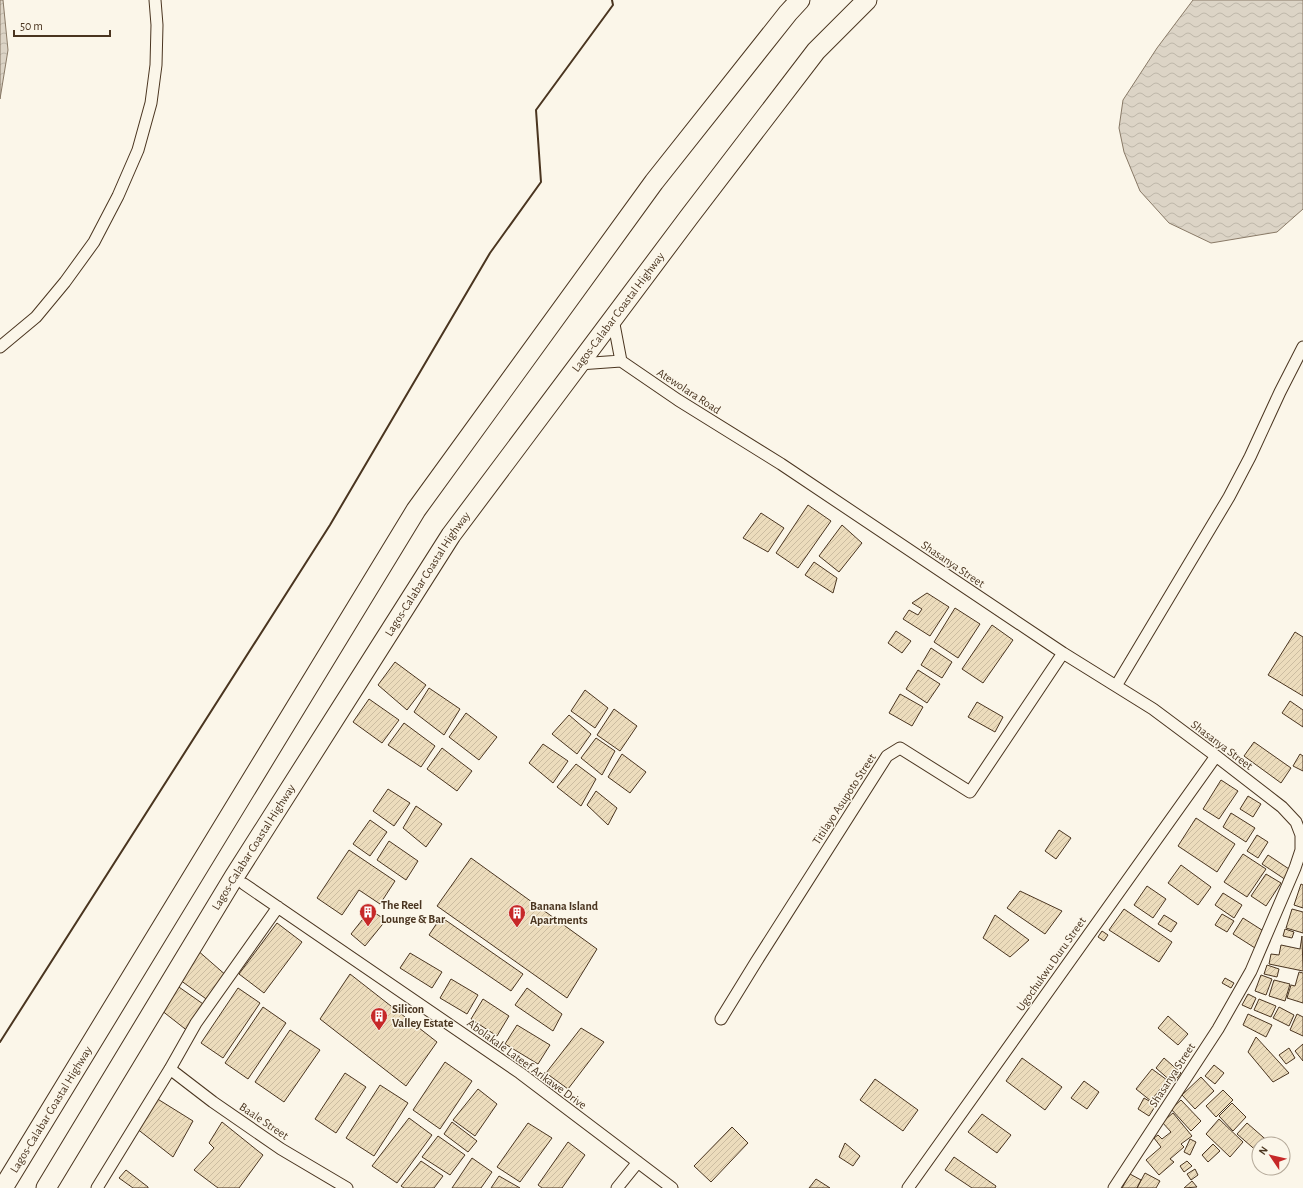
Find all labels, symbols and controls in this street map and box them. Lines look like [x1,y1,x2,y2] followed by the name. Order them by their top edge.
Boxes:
[14,12,110,38] scale bar
[20,20,43,32] text: 50 m
[569,250,667,374] street label: Lagos-Calabar Coastal Highway
[655,366,723,416] street label: Atewolara Road
[382,509,473,638] street label: Lagos-Calabar Coastal Highway
[918,538,987,591] street label: Shasanya Street
[1188,718,1255,773] street label: Shasanya Street
[810,751,879,847] street label: Titilayo Asupoto Street
[210,782,298,912] street label: Lagos-Calabar Coastal Highway
[381,899,446,925] place label: The Reel Lounge & Bar
[530,900,599,926] place label: Banana Island Apartments
[358,902,378,927] building icon: The Reel Lounge & Bar
[507,903,527,928] building icon: Banana Island Apartments
[1014,915,1088,1013] street label: Ugochukwu Duru Street
[392,1003,454,1030] place label: Silicon Valley Estate
[369,1006,389,1031] building icon: Silicon Valley Estate
[465,1017,589,1111] street label: Abolakale Lateef Arikawe Drive
[1147,1041,1198,1110] street label: Shasanya Street
[8,1044,95,1175] street label: Lagos-Calabar Coastal Highway
[237,1100,291,1142] street label: Baale Street
[1251,1136,1291,1176] north arrow
[1257,1144,1270,1157] text: N

